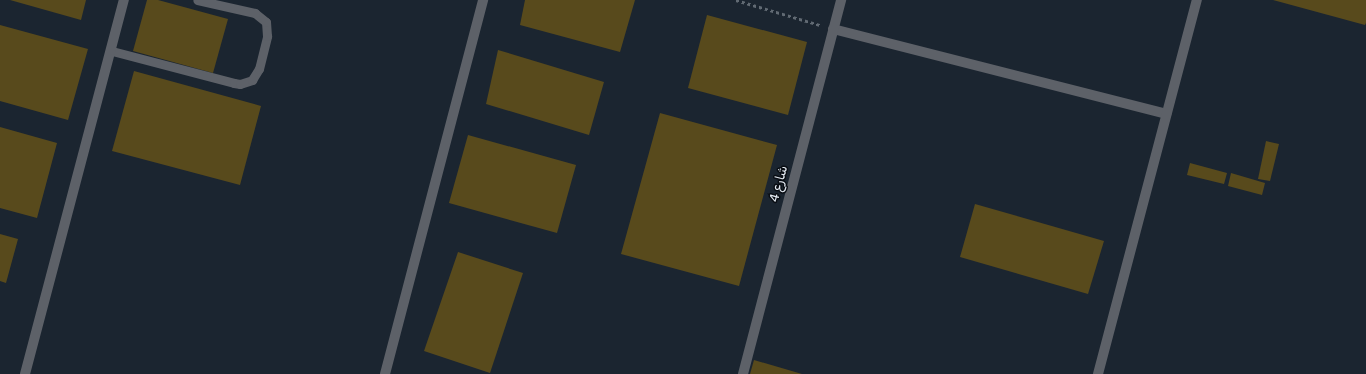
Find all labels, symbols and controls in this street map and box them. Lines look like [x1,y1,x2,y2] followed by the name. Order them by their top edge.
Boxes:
[767,164,791,204] street label: شارع 4

